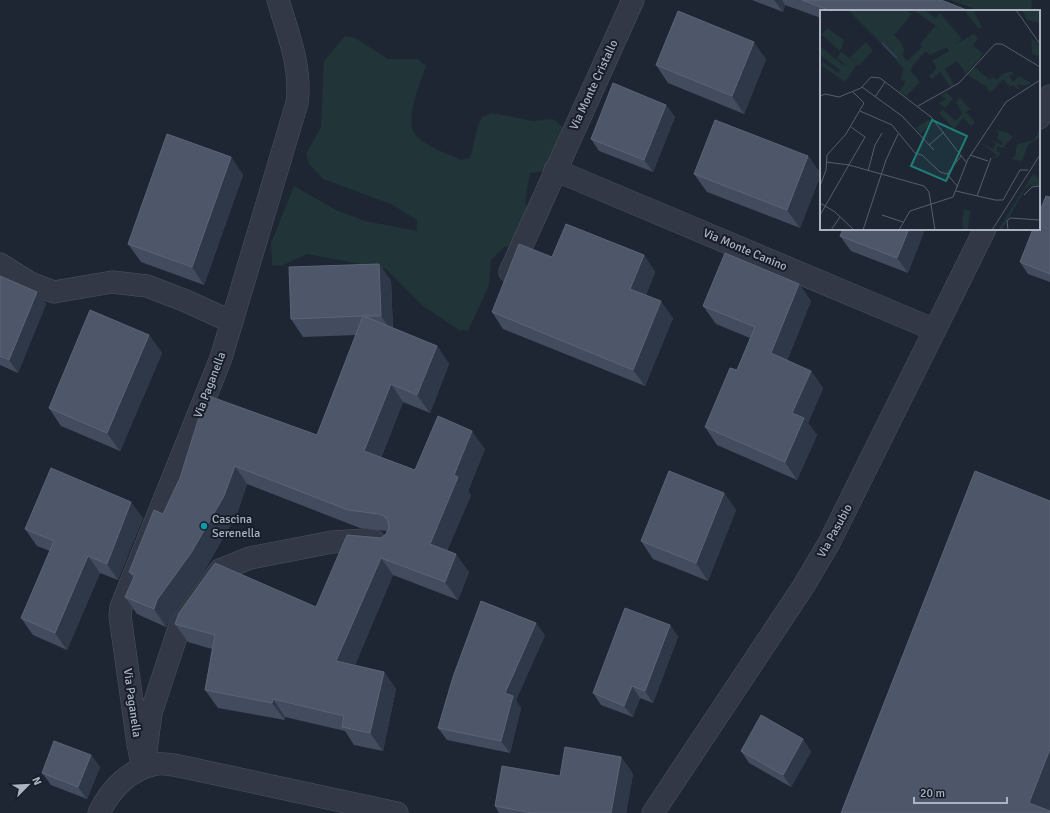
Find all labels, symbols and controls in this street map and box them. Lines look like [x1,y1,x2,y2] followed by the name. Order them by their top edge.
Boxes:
[820,10,1040,230] inset map
[567,38,621,132] street label: Via Monte Cristallo
[701,226,789,274] street label: Via Monte Canino
[191,350,229,420] street label: Via Paganella
[814,502,856,560] street label: Via Pasubio
[212,512,260,541] place label: Cascina Serenella
[199,521,209,531] marker: Cascina Serenella
[120,668,144,738] street label: Via Paganella
[8,765,48,805] north arrow
[29,775,44,787] text: N
[914,779,1007,805] scale bar
[920,786,945,801] text: 20 m

